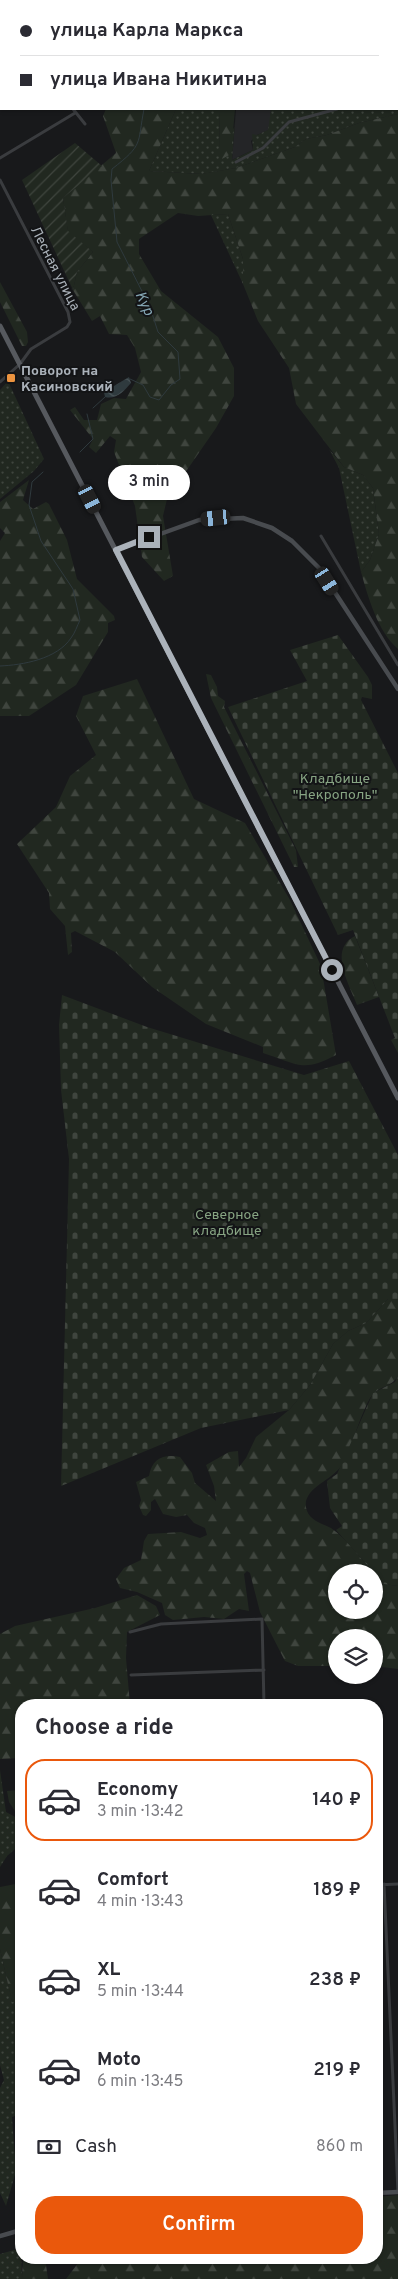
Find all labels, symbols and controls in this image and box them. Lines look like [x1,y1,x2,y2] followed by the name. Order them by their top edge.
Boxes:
[50,19,243,43] text: улица Карла Маркса
[50,68,267,92] text: улица Ивана Никитина
[26,223,83,314] street label: Лесная улица
[130,288,158,320] water label: Кур
[21,363,113,396] place label: Поворот на Касиновский
[5,372,17,384] marker: Поворот на Касиновский
[108,464,190,500] callout: 3 min
[128,472,170,492] text: 3 min
[76,482,103,516] car
[200,509,231,527] car
[138,526,160,548] route end
[312,564,341,598] car
[293,771,377,804] park label: Кладбище "Некрополь"
[321,959,343,981] route start
[192,1207,262,1240] park label: Северное кладбище
[328,1564,383,1684] map controls
[328,1564,383,1619] button: locate
[328,1629,383,1684] button: layers
[35,1715,173,1742] text: Choose a ride
[37,1778,82,1823] icon: car
[97,1778,178,1802] text: Economy
[312,1788,361,1812] text: 140 ₽
[97,1802,183,1822] text: 3 min · 13:42
[37,1868,82,1913] icon: car
[97,1868,169,1892] text: Comfort
[313,1878,361,1902] text: 189 ₽
[97,1892,184,1912] text: 4 min · 13:43
[37,1958,82,2003] icon: car
[97,1958,120,1982] text: XL
[309,1968,361,1992] text: 238 ₽
[97,1982,184,2002] text: 5 min · 13:44
[37,2048,82,2093] icon: car
[97,2048,141,2072] text: Moto
[313,2058,361,2082] text: 219 ₽
[97,2072,184,2092] text: 6 min · 13:45
[35,2133,63,2161] icon: cash
[75,2135,117,2159] text: Cash
[316,2137,363,2157] text: 860 m
[35,2196,363,2254] button: Confirm

